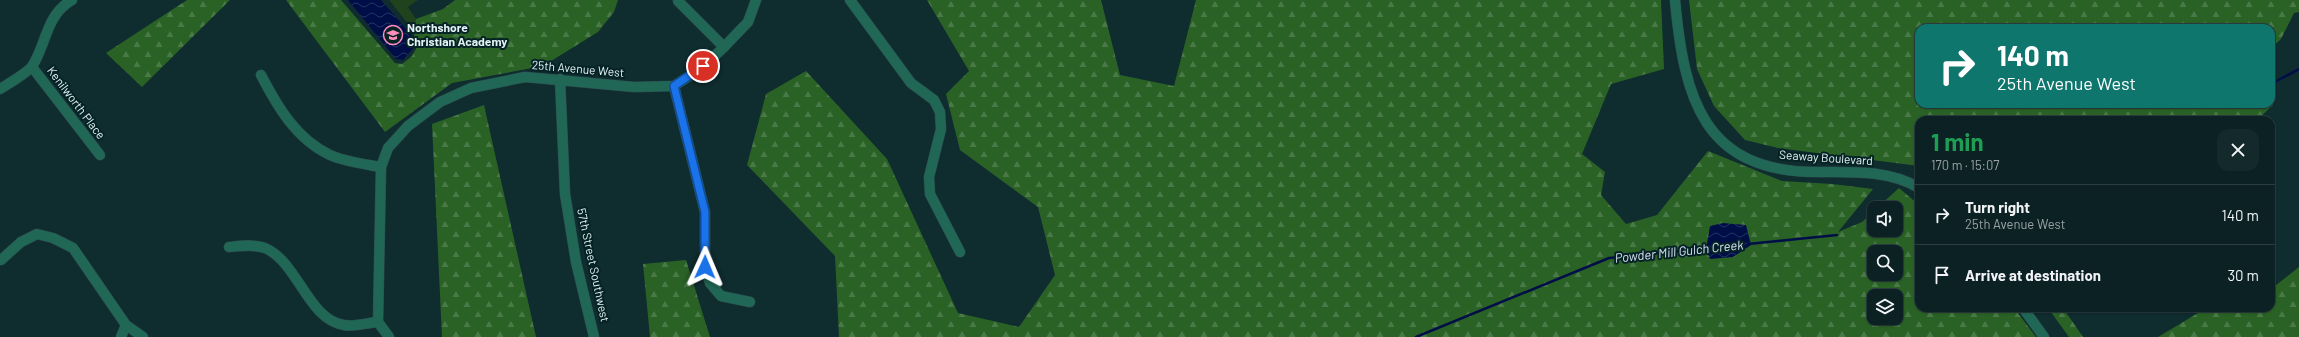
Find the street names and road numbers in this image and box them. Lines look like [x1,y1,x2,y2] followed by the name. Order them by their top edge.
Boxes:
[531,57,625,79] street label: 25th Avenue West
[45,63,109,141] street label: Kenilworth Place
[1779,147,1873,167] street label: Seaway Boulevard
[575,207,613,323] street label: 57th Street Southwest

